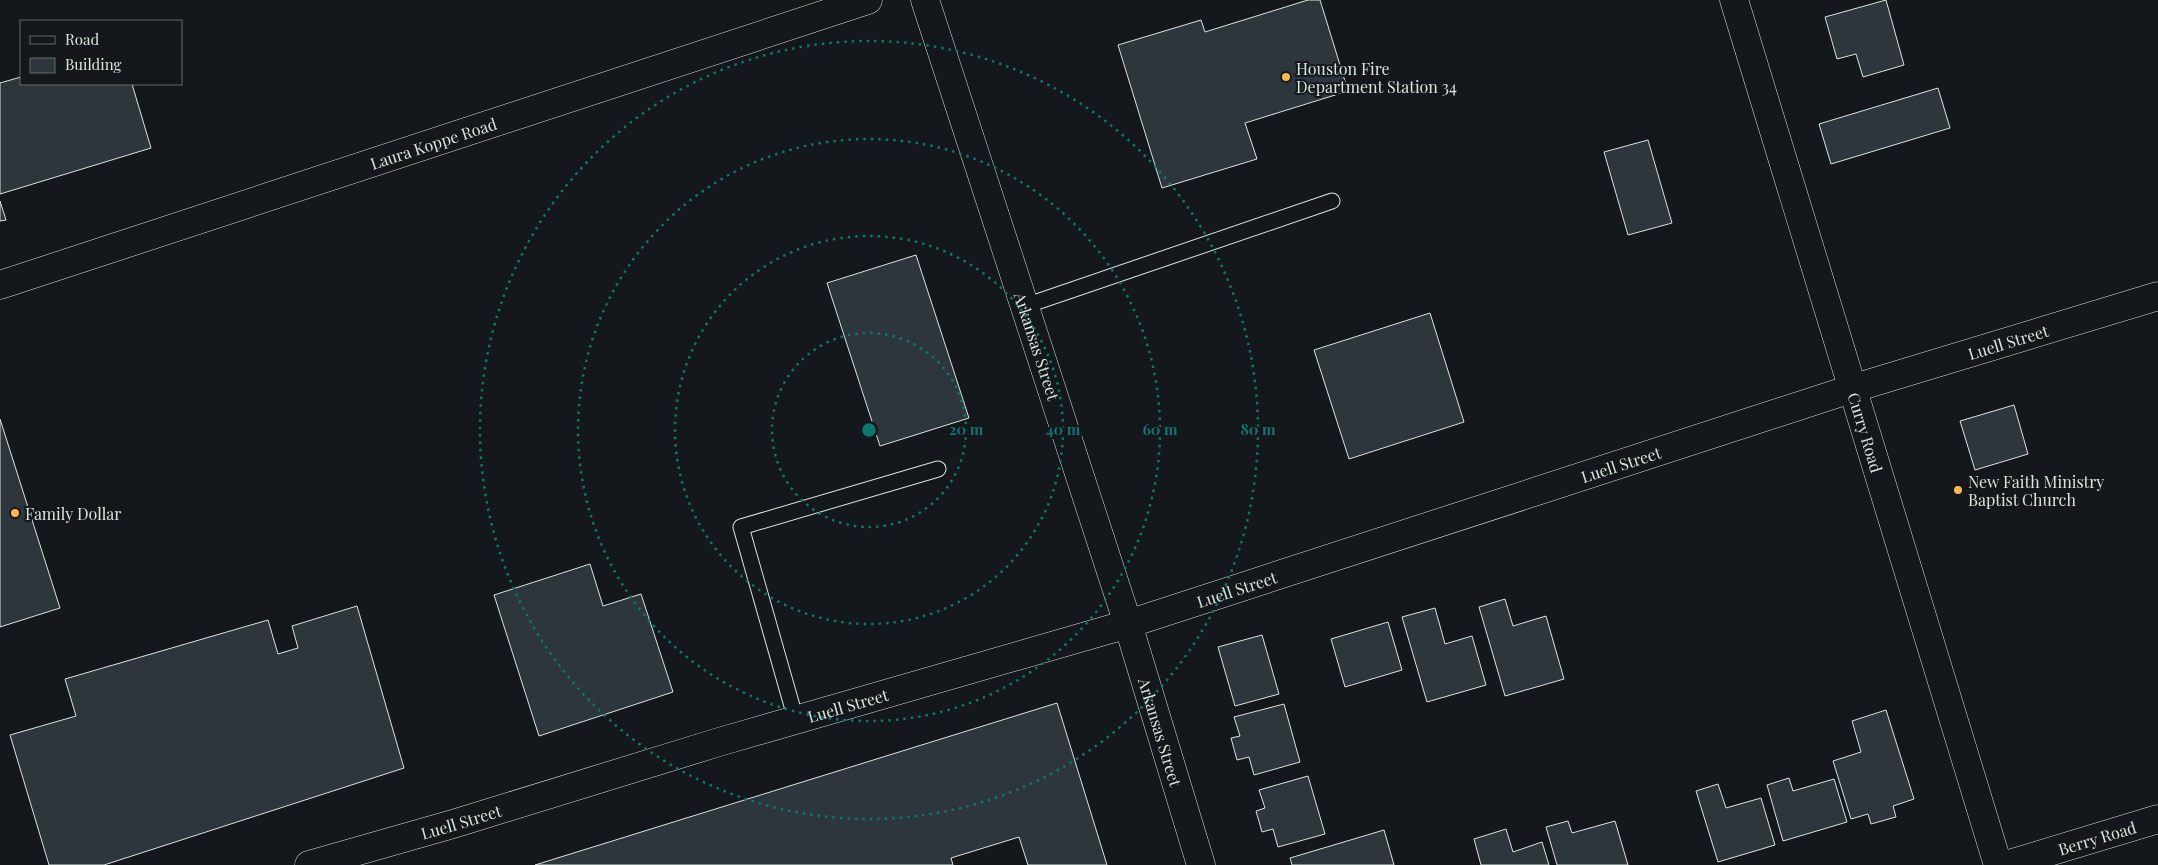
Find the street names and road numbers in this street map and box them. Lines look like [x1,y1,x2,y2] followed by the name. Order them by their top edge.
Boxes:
[367,112,499,173] street label: Laura Koppe Road
[1010,289,1065,403] street label: Arkansas Street
[1965,319,2051,364] street label: Luell Street
[1844,390,1888,475] street label: Curry Road
[1578,441,1664,487] street label: Luell Street
[1194,566,1280,611] street label: Luell Street
[1134,674,1187,789] street label: Arkansas Street
[805,683,891,726] street label: Luell Street
[418,799,504,843] street label: Luell Street
[2055,816,2138,859] street label: Berry Road

